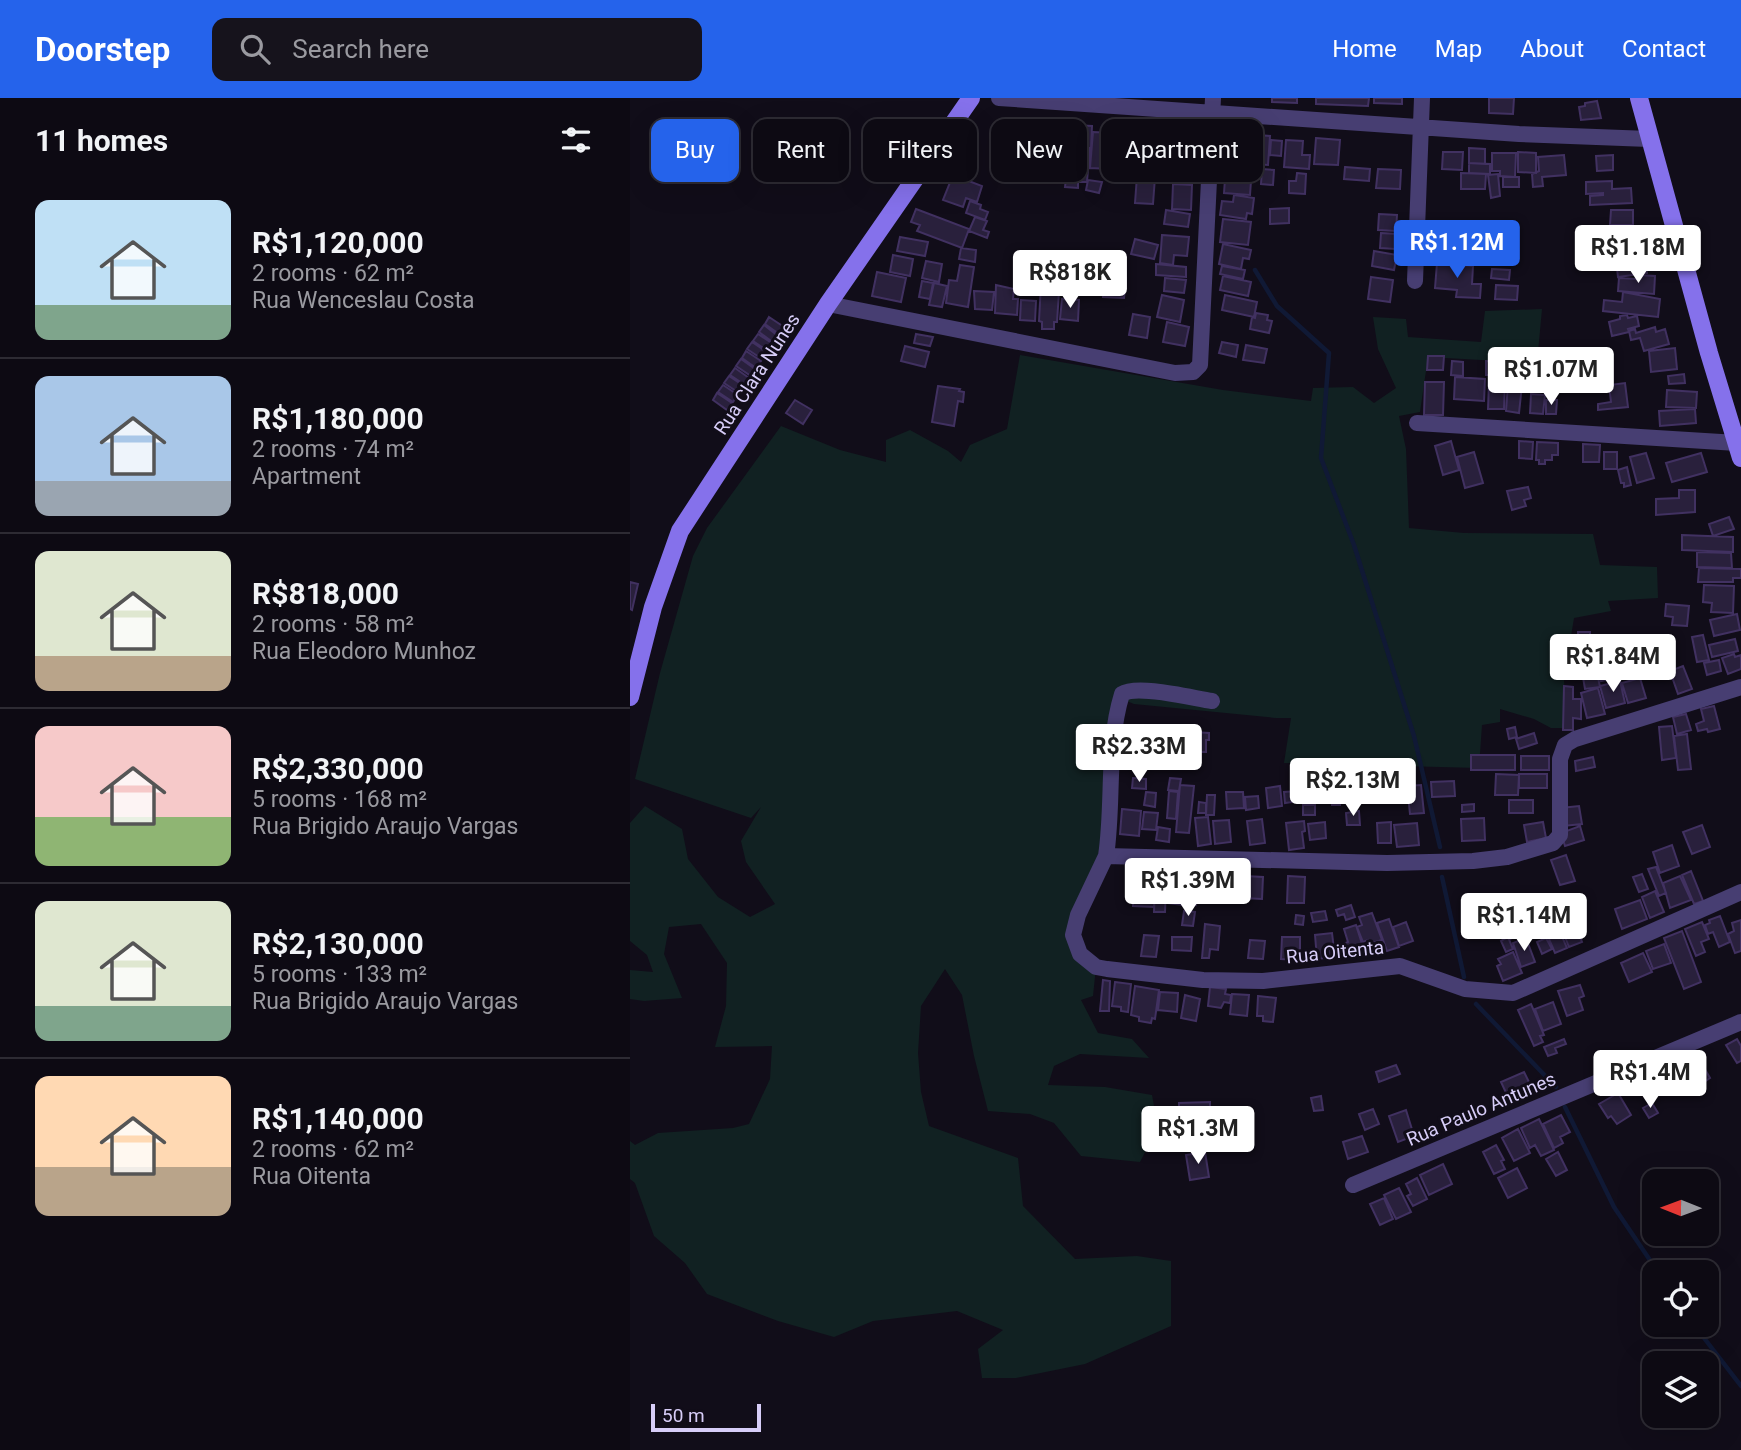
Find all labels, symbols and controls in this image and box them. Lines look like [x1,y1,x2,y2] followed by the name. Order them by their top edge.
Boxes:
[212,18,702,81] search box
[35,30,170,69] text: Doorstep
[236,30,274,68] icon: search
[292,34,429,64] text: Search here
[1332,35,1397,63] text: Home
[1435,35,1482,63] text: Map
[1520,35,1584,63] text: About
[1622,35,1706,63] text: Contact
[651,119,739,182] chip: Buy
[753,119,849,182] chip: Rent
[863,119,977,182] chip: Filters
[991,119,1087,182] chip: New
[1101,119,1263,182] chip: Apartment
[557,121,595,159] icon: filters
[35,123,168,158] text: 11 homes
[1392,220,1522,280] pin: R$1.12M
[252,225,424,260] text: R$1,120,000
[1573,226,1703,285] pin: R$1.18M
[91,228,175,312] icon: home
[1410,229,1504,256] text: R$1.12M
[1591,234,1685,261] text: R$1.18M
[1013,250,1127,310] pin: R$818K
[1029,259,1111,286] text: R$818K
[252,260,414,287] text: 2 rooms · 62 m²
[252,287,475,314] text: Rua Wenceslau Costa
[709,309,805,439] street label: Rua Clara Nunes
[1486,348,1616,407] pin: R$1.07M
[1504,356,1598,383] text: R$1.07M
[252,401,424,436] text: R$1,180,000
[91,404,175,488] icon: home
[252,436,414,463] text: 2 rooms · 74 m²
[252,463,361,490] text: Apartment
[252,576,399,611] text: R$818,000
[91,579,175,663] icon: home
[252,611,414,638] text: 2 rooms · 58 m²
[1548,634,1678,694] pin: R$1.84M
[252,638,476,665] text: Rua Eleodoro Munhoz
[1566,643,1660,670] text: R$1.84M
[1074,724,1204,784] pin: R$2.33M
[1092,733,1186,760] text: R$2.33M
[252,751,424,786] text: R$2,330,000
[91,754,175,838] icon: home
[1288,758,1418,818] pin: R$2.13M
[1306,767,1400,794] text: R$2.13M
[252,786,427,813] text: 5 rooms · 168 m²
[252,813,518,840] text: Rua Brigido Araujo Vargas
[1123,858,1253,918] pin: R$1.39M
[1141,867,1235,894] text: R$1.39M
[1459,894,1589,953] pin: R$1.14M
[1477,902,1571,929] text: R$1.14M
[252,926,424,961] text: R$2,130,000
[91,929,175,1013] icon: home
[1285,935,1385,969] street label: Rua Oitenta
[252,961,427,988] text: 5 rooms · 133 m²
[252,988,518,1015] text: Rua Brigido Araujo Vargas
[1593,1051,1707,1110] pin: R$1.4M
[1609,1059,1691,1086] text: R$1.4M
[1403,1067,1559,1151] street label: Rua Paulo Antunes
[252,1101,424,1136] text: R$1,140,000
[91,1104,175,1188] icon: home
[1141,1107,1255,1166] pin: R$1.3M
[1157,1115,1239,1142] text: R$1.3M
[252,1136,414,1163] text: 2 rooms · 62 m²
[252,1163,371,1190] text: Rua Oitenta
[1642,1169,1718,1246] north arrow
[1642,1169,1719,1428] map controls
[1642,1260,1719,1337] button: locate
[1642,1351,1719,1428] button: layers
[651,1401,761,1433] scale bar
[662,1404,705,1427] text: 50 m

